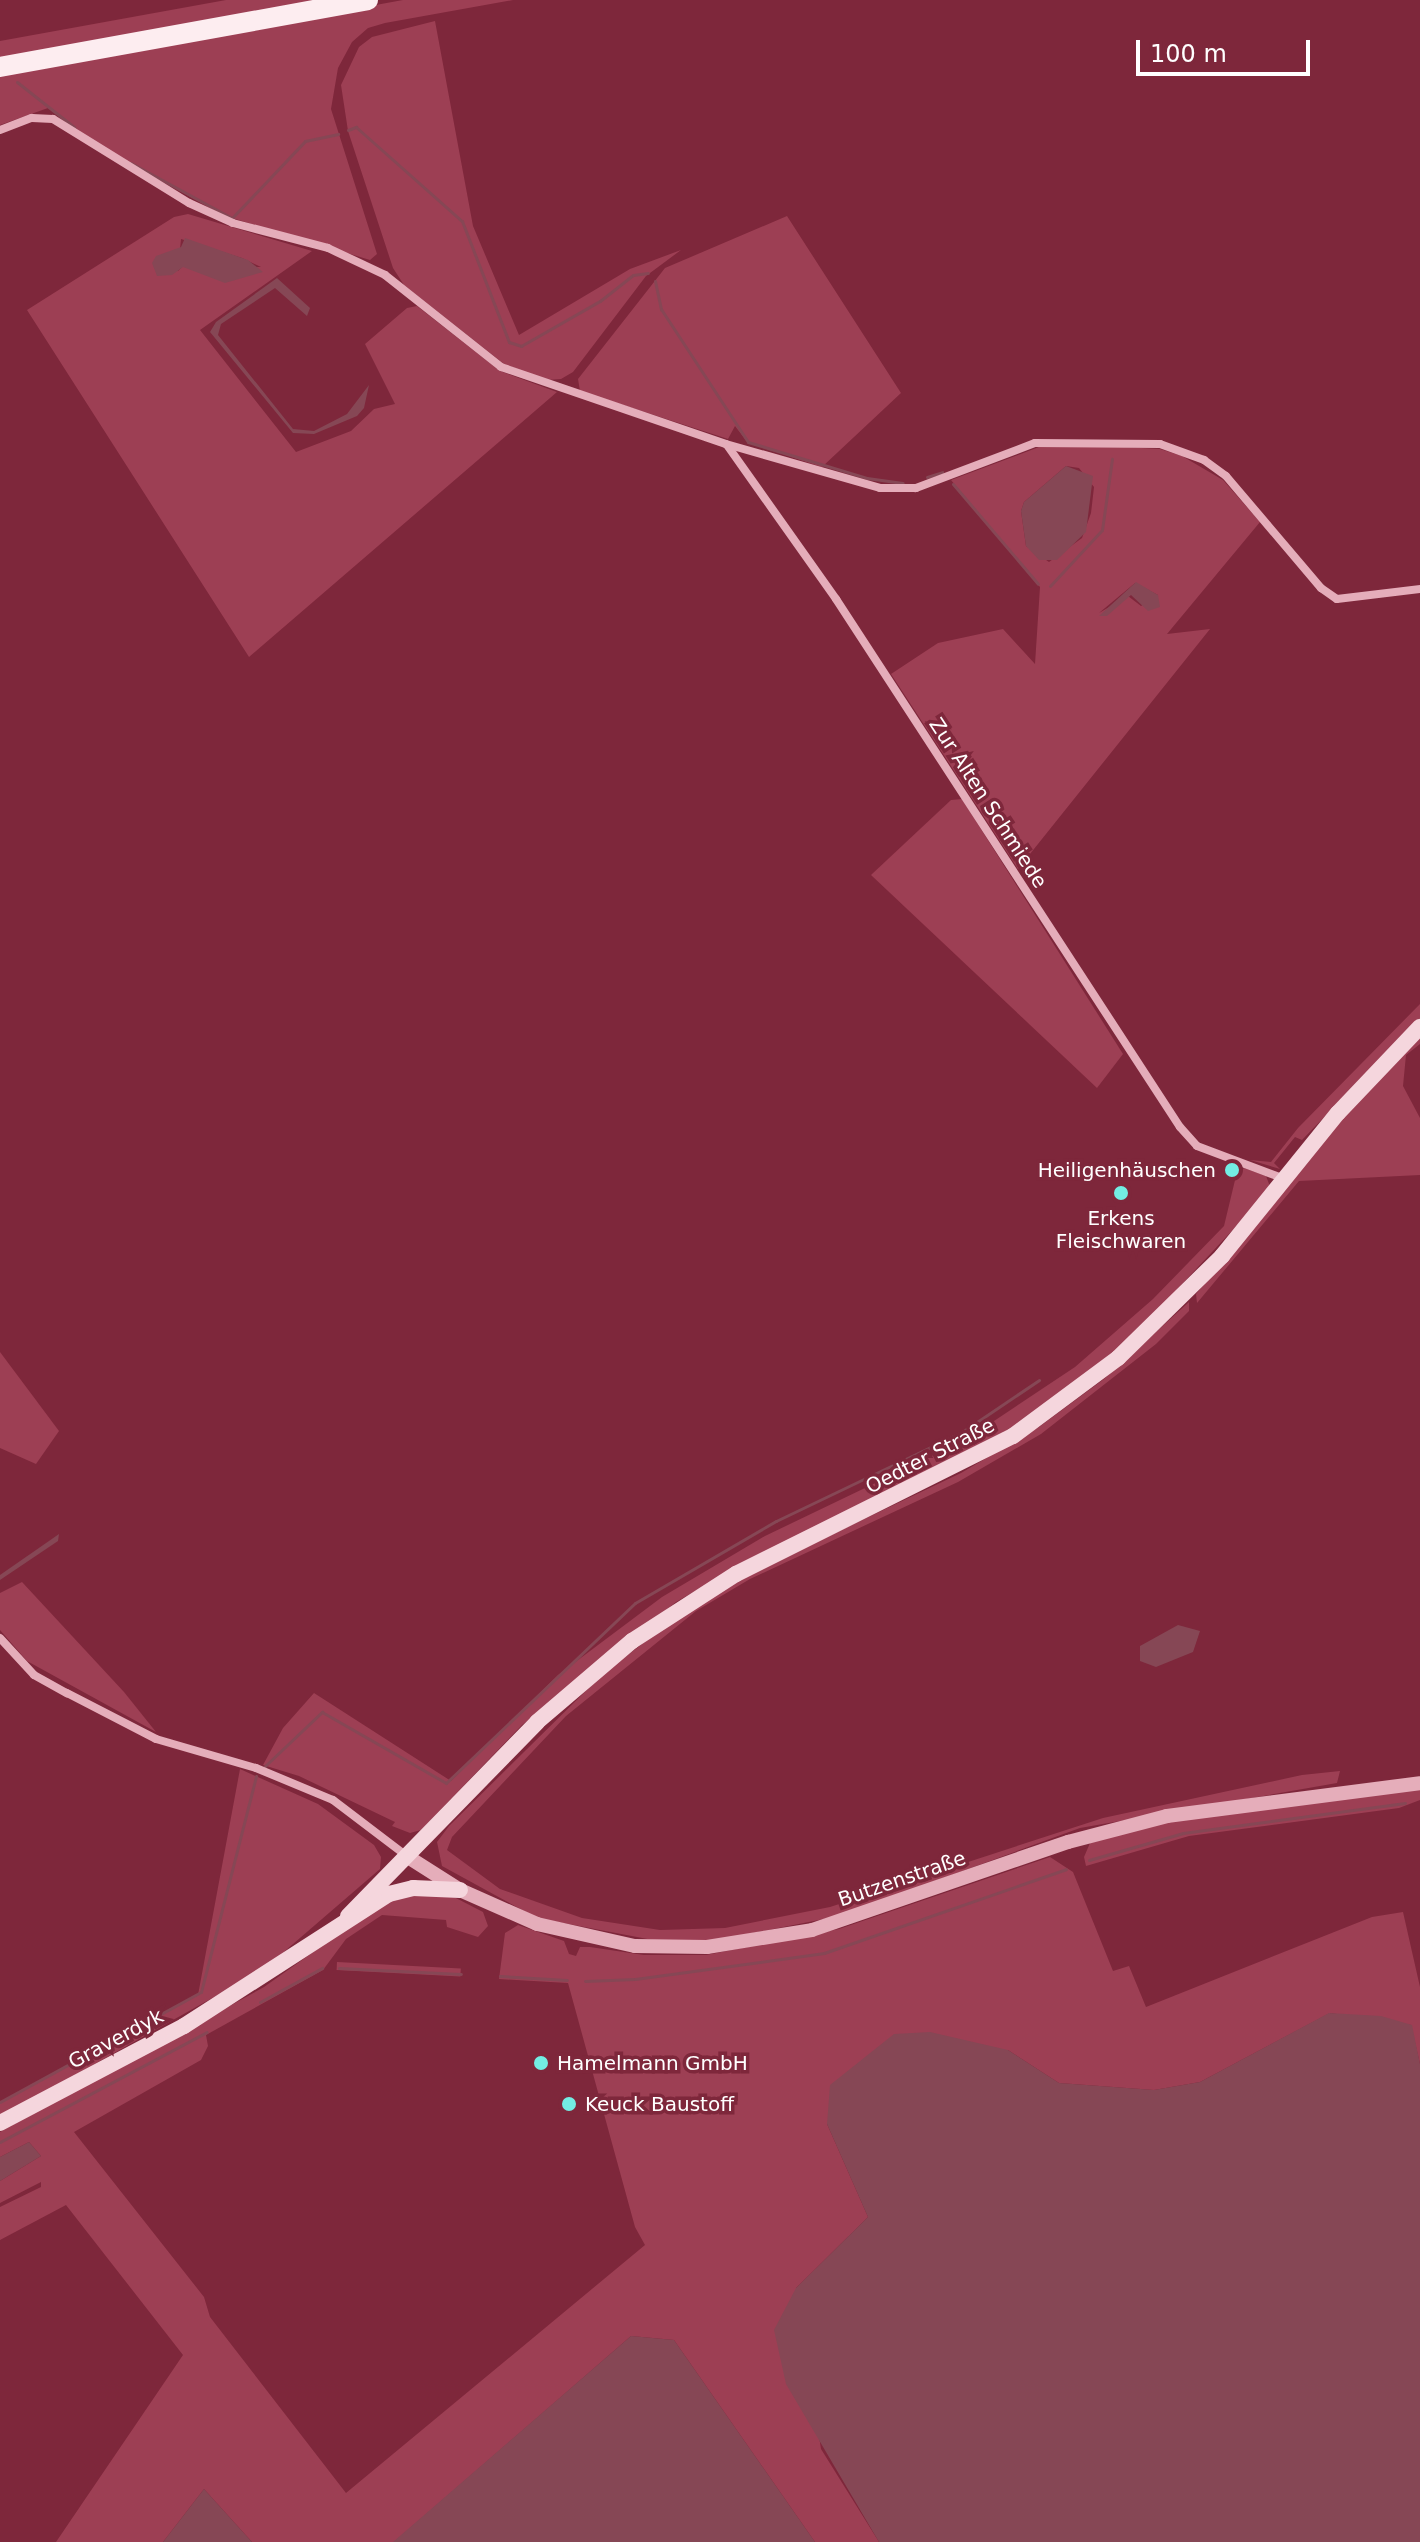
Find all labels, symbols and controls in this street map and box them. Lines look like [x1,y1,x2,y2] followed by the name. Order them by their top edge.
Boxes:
[1140,24,1314,74] scale bar
[1150,40,1227,68] text: 100 m
[924,713,1052,893] street label: Zur Alten Schmiede
[1038,1158,1216,1182] place label: Heiligenhäuschen
[1223,1161,1241,1179] marker: Heiligenhäuschen
[1112,1184,1130,1202] marker: Erkens Fleischwaren
[1056,1206,1186,1253] place label: Erkens Fleischwaren
[862,1413,998,1499] street label: Oedter Straße
[835,1846,969,1912] street label: Butzenstraße
[64,2004,168,2074] street label: Graverdyk
[557,2051,748,2075] place label: Hamelmann GmbH
[532,2054,550,2072] marker: Hamelmann GmbH
[585,2092,734,2116] place label: Keuck Baustoff
[560,2095,578,2113] marker: Keuck Baustoff

